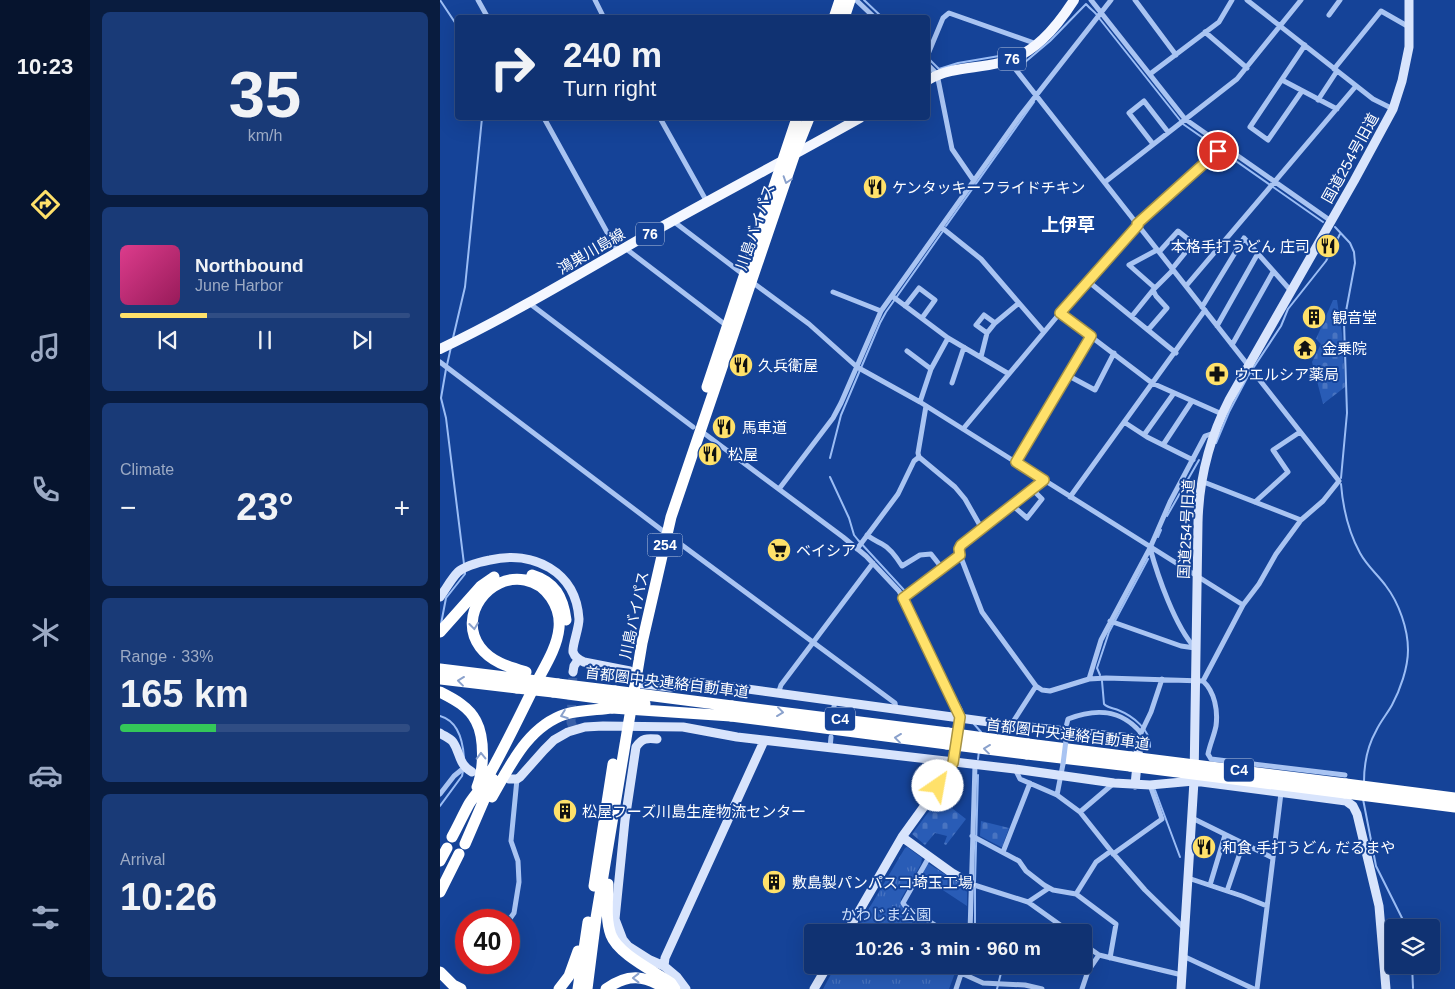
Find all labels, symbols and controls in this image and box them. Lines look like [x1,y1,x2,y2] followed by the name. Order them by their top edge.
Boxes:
[480,35,545,100] icon: right
[563,35,662,74] text: 240 m
[998,48,1026,70] road number: 76
[17,54,73,79] text: 10:23
[229,58,301,131] text: 35
[563,76,656,101] text: Turn right
[1318,110,1382,206] street label: 国道254号旧道
[248,127,282,144] text: km/h
[1197,130,1239,172] pin
[1204,137,1232,165] icon: arrive
[862,174,888,200] restaurant icon: ケンタッキーフライドチキン
[782,175,792,183] one-way arrow
[892,179,1085,196] place label: ケンタッキーフライドチキン
[732,182,778,272] street label: 川島バイパス
[28,187,63,222] icon: directions
[1041,215,1095,235] district label: 上伊草
[636,222,664,245] road number: 76
[554,225,628,277] street label: 鴻巣川島線
[1315,233,1341,259] restaurant icon: 本格手打うどん 庄司
[1171,238,1310,255] place label: 本格手打うどん 庄司
[195,255,304,276] text: Northbound
[195,277,283,294] text: June Harbor
[1301,304,1327,330] building icon: 観音堂
[1332,309,1377,326] place label: 観音堂
[154,326,182,354] icon: previous
[251,326,279,354] icon: pause
[348,326,376,354] icon: next
[28,330,63,365] icon: music
[1292,335,1318,361] temple icon: 金乗院
[1322,340,1367,357] place label: 金乗院
[728,352,754,378] restaurant icon: 久兵衛屋
[758,357,818,374] place label: 久兵衛屋
[1204,361,1230,387] pharmacy icon: ウエルシア薬局
[1234,366,1339,383] place label: ウエルシア薬局
[711,414,737,440] restaurant icon: 馬車道
[742,419,787,436] place label: 馬車道
[697,441,723,467] restaurant icon: 松屋
[728,446,758,463] place label: 松屋
[120,461,174,478] text: Climate
[28,472,63,507] icon: phone
[1175,479,1197,579] street label: 国道254号旧道
[236,486,294,528] text: 23°
[120,492,136,523] text: −
[394,492,410,523] text: +
[648,534,682,556] road number: 254
[766,537,792,563] supermarket icon: ベイシア
[796,542,856,559] place label: ベイシア
[616,569,652,661] street label: 川島バイパス
[28,615,63,650] icon: climate
[468,623,479,631] one-way arrow
[120,648,213,665] text: Range · 33%
[584,664,750,700] street label: 首都圏中央連絡自動車道
[120,673,249,715] text: 165 km
[457,676,465,687] one-way arrow
[777,706,785,717] one-way arrow
[825,708,855,731] road number: C4
[561,710,569,720] one-way arrow
[985,716,1151,752] street label: 首都圏中央連絡自動車道
[894,733,903,743] one-way arrow
[983,744,991,755] one-way arrow
[476,751,487,759] one-way arrow
[28,758,63,793] icon: car
[1224,758,1254,782] road number: C4
[911,759,963,811] position arrow
[552,798,578,824] building icon: 松屋フーズ川島生産物流センター
[582,803,806,820] place label: 松屋フーズ川島生産物流センター
[1191,834,1217,860] restaurant icon: 和食 手打うどん だるまや
[1222,839,1395,856] place label: 和食 手打うどん だるまや
[120,851,165,868] text: Arrival
[761,869,787,895] building icon: 敷島製パンパスコ埼玉工場
[792,874,973,891] place label: 敷島製パンパスコ埼玉工場
[120,876,217,918] text: 10:26
[28,900,63,935] icon: filters
[841,906,931,923] park label: かわじま公園
[455,909,520,974] speed limit sign: 40
[1385,919,1440,974] map controls
[1385,919,1440,974] button: layers
[855,938,1041,959] text: 10:26 · 3 min · 960 m
[632,973,640,983] one-way arrow

